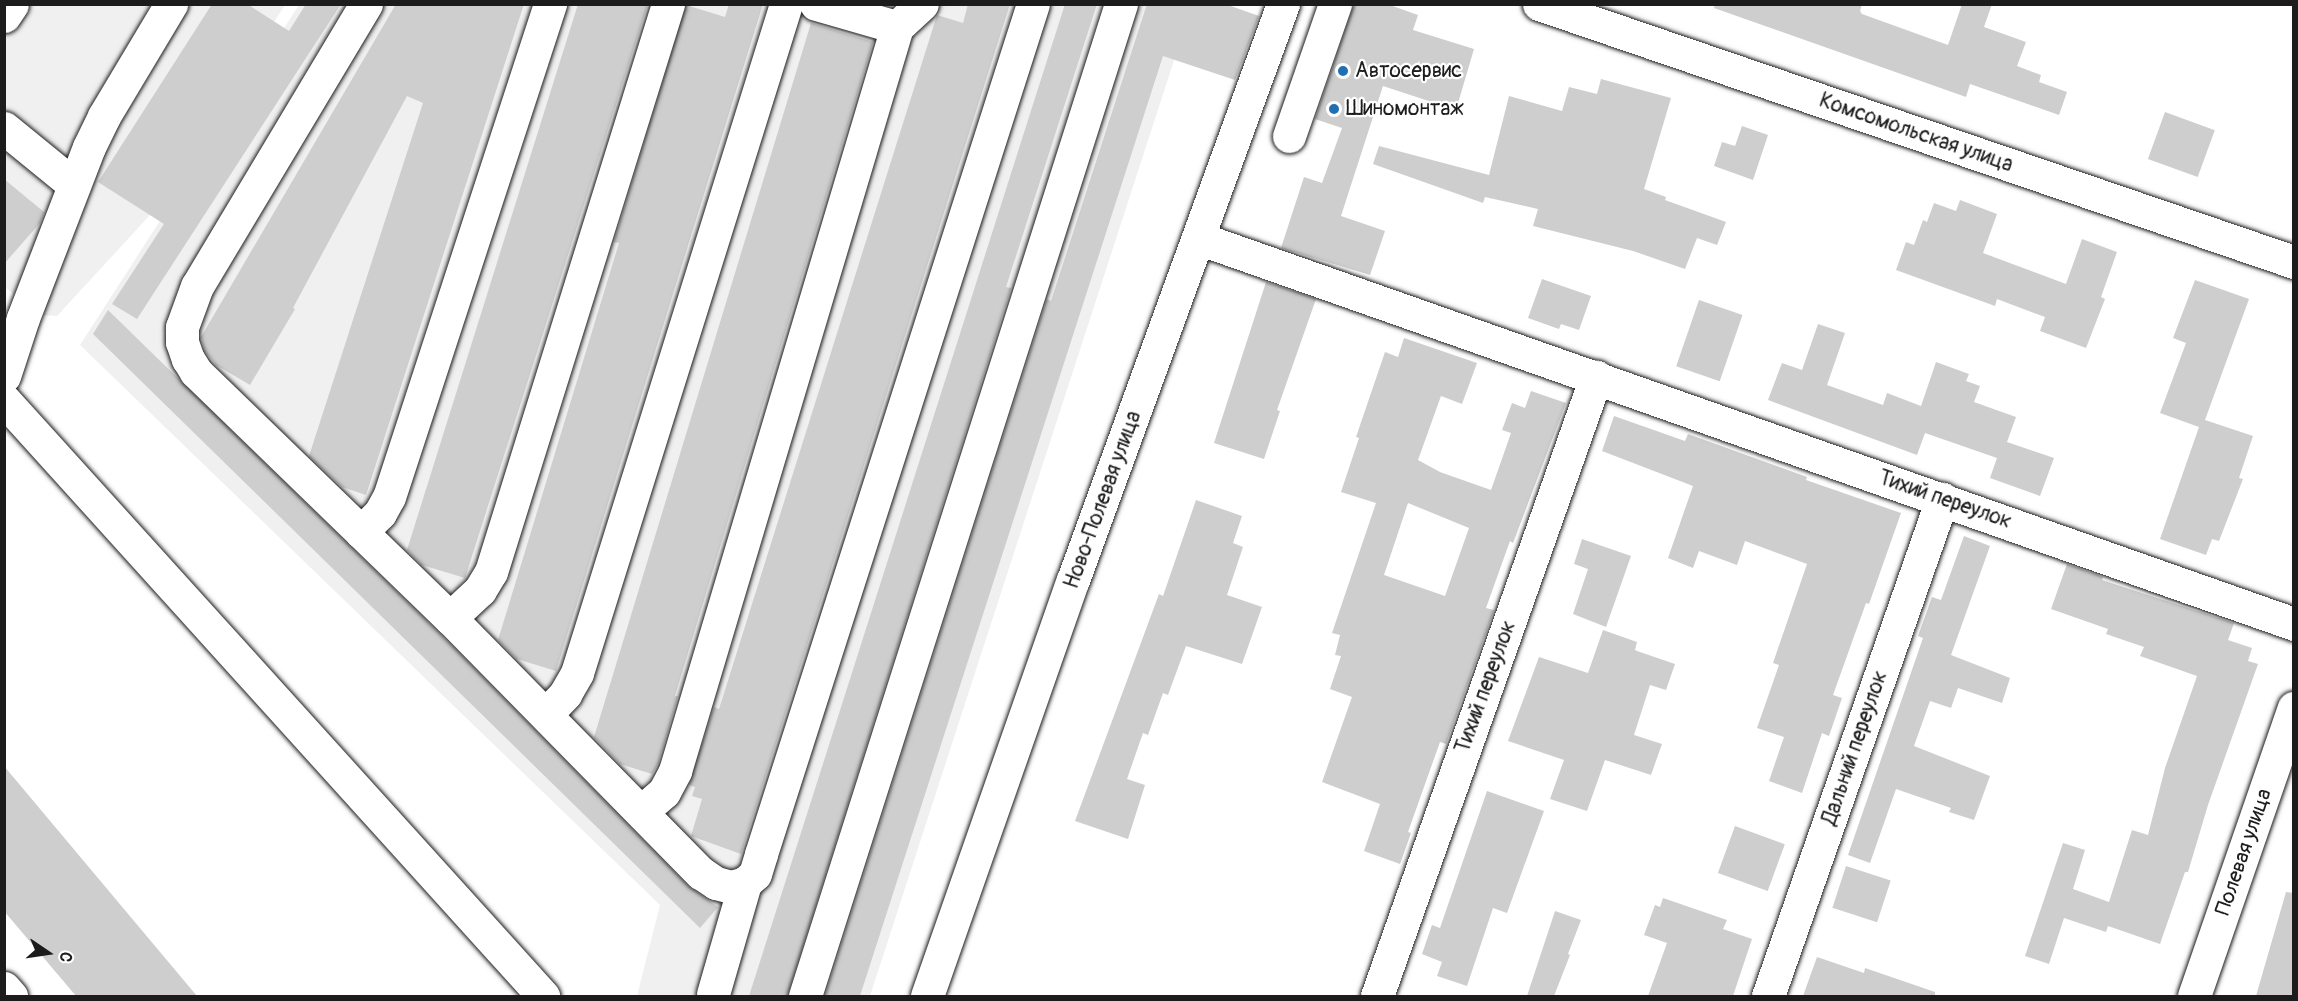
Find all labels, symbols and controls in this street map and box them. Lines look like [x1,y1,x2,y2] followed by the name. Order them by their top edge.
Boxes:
[1355,58,1462,84] place label: Автосервис
[1336,64,1350,78] marker: Автосервис
[1816,88,2016,178] street label: Комсомольская улица
[1346,96,1464,122] place label: Шиномонтаж
[1327,102,1341,116] marker: Шиномонтаж
[1059,408,1147,592] street label: Ново-Полевая улица
[1875,465,2015,535] street label: Тихий переулок
[1450,617,1522,757] street label: Тихий переулок
[1817,668,1893,828] street label: Дальний переулок
[2211,785,2277,919] street label: Полевая улица
[18,923,78,983] north arrow
[55,950,76,964] text: С

